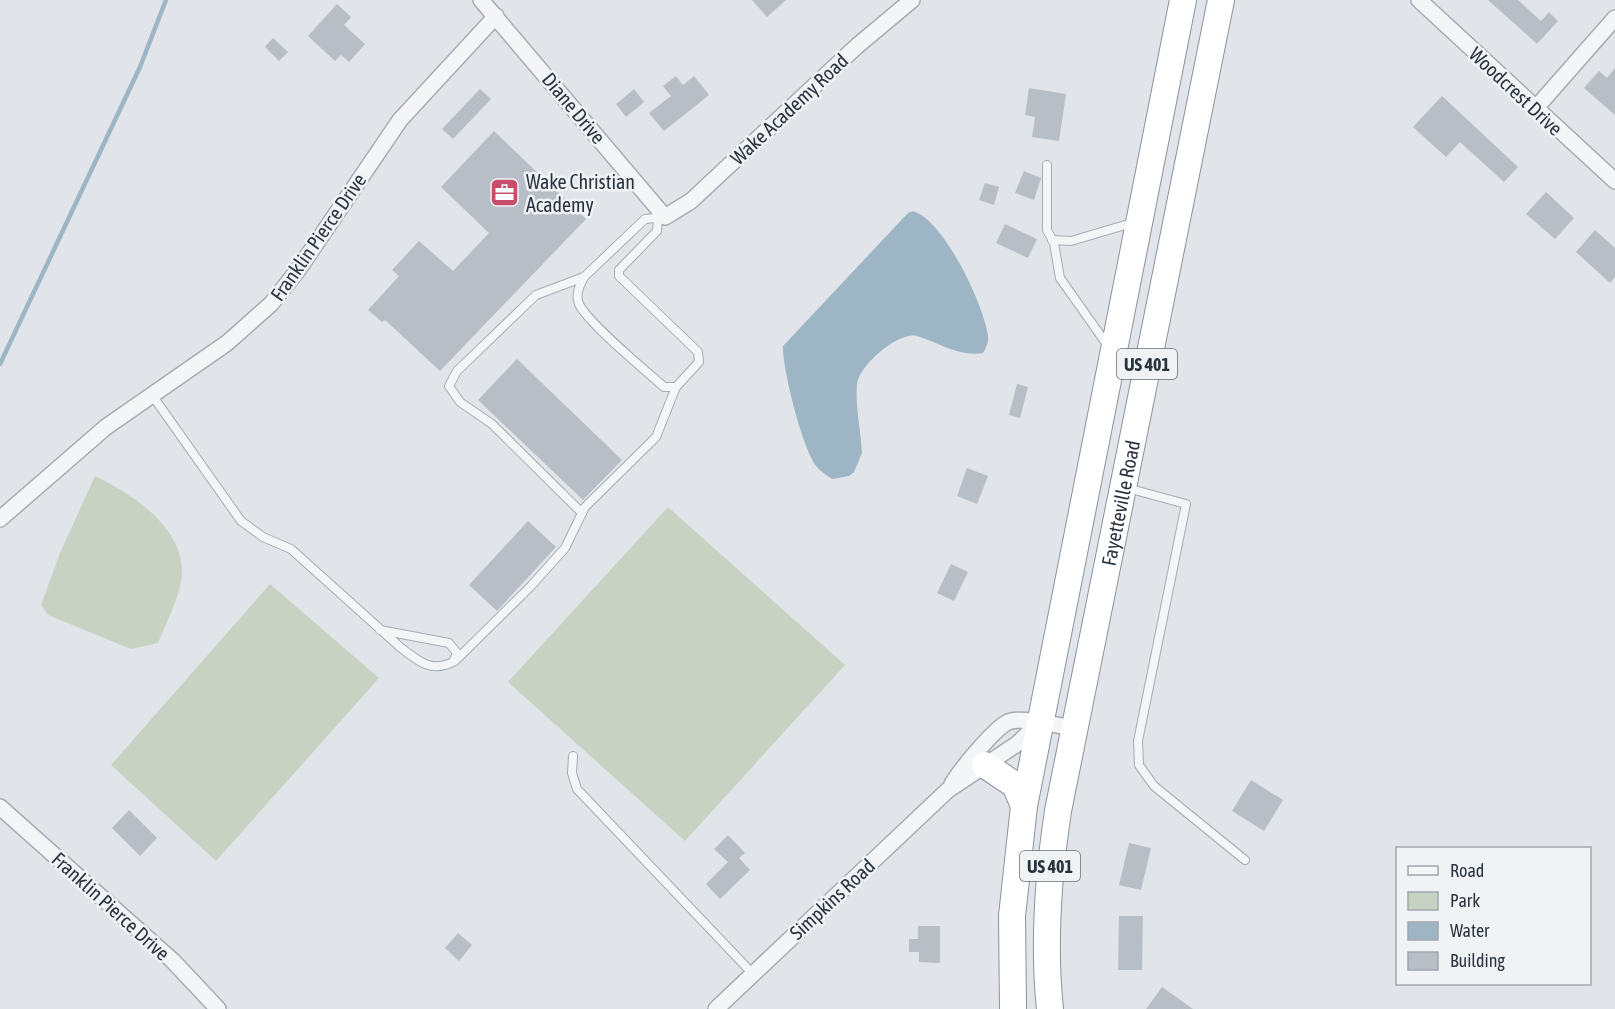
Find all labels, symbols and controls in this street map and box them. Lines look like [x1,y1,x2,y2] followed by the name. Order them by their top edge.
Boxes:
[1465,42,1567,140] street label: Woodcrest Drive
[726,49,852,169] street label: Wake Academy Road
[538,68,610,148] street label: Diane Drive
[265,169,371,305] street label: Franklin Pierce Drive
[526,170,635,216] place label: Wake Christian Academy
[489,177,521,209] office icon: Wake Christian Academy
[1117,349,1177,379] road number: US 401
[1096,438,1144,568] street label: Fayetteville Road
[47,847,175,965] street label: Franklin Pierce Drive
[1396,847,1591,985] legend
[1020,851,1080,881] road number: US 401
[785,854,879,944] street label: Simpkins Road
[1450,860,1484,881] text: Road
[1450,890,1480,911] text: Park
[1450,920,1490,941] text: Water
[1450,950,1505,971] text: Building

